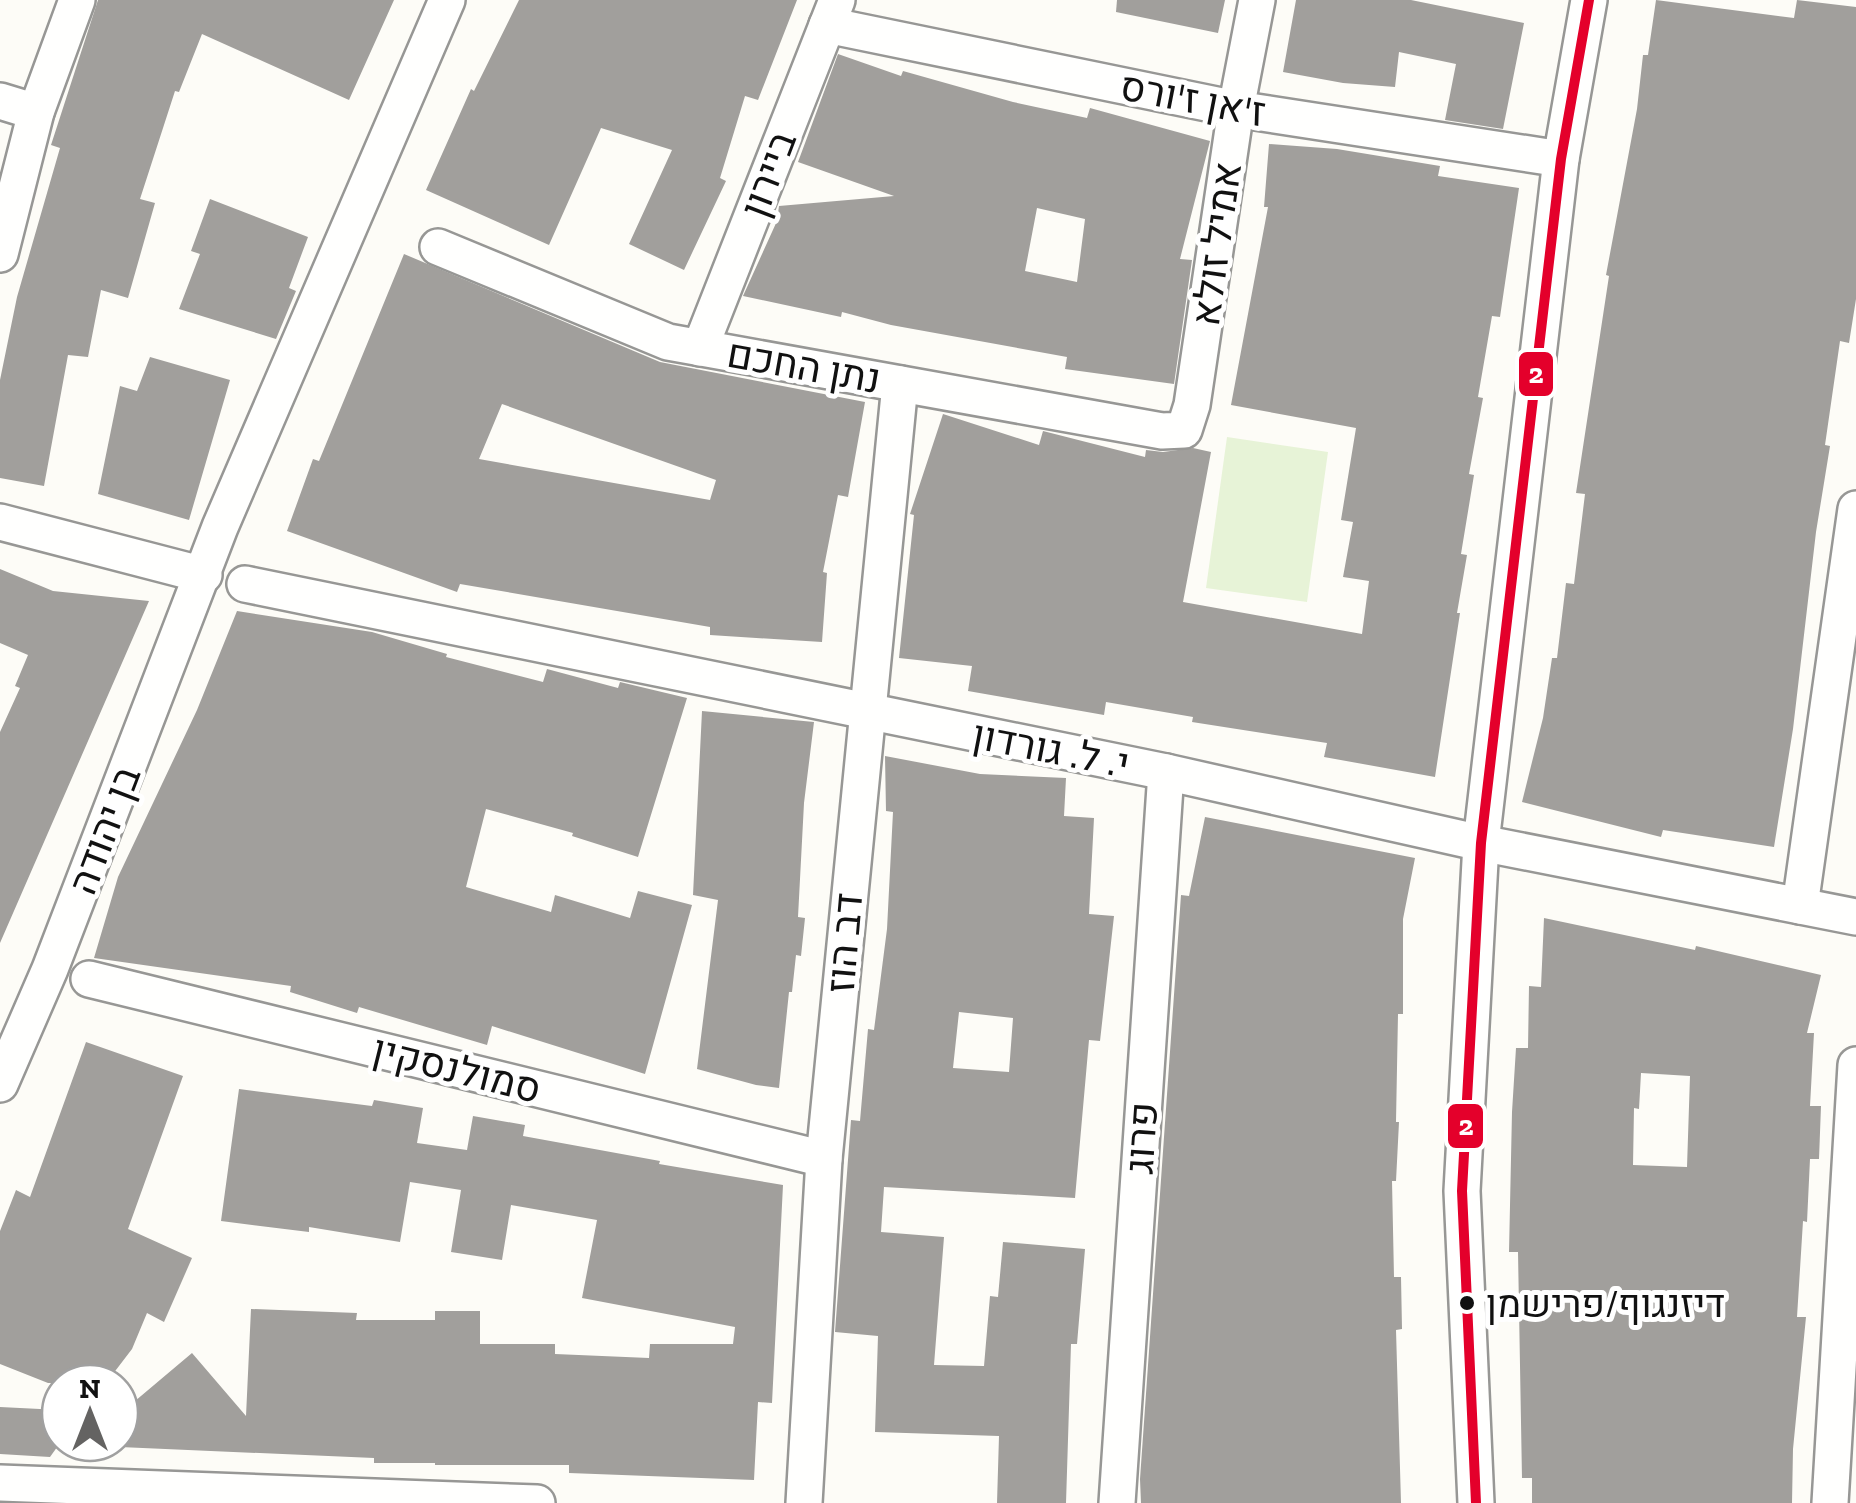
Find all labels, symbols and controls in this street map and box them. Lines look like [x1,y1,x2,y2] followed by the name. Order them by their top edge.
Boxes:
[1116,61,1270,137] street label: ז'אן ז'ורס
[730,124,806,224] street label: ביירון
[1181,159,1251,329] street label: אמיל זולא
[724,329,884,403] street label: נתן החכם
[1517,350,1555,398] line badge: 2
[1528,357,1544,390] text: 2
[969,710,1133,788] street label: י. ל. גורדון
[58,759,150,901] street label: בן יהודה
[816,891,872,995] street label: דב הוז
[368,1025,546,1113] street label: סמולנסקין
[1115,1100,1167,1176] street label: פרוג
[1446,1102,1485,1150] line badge: 2
[1458,1109,1474,1142] text: 2
[1486,1281,1725,1327] place label: דיזנגוף/פרישמן
[1457,1293,1477,1313] marker: דיזנגוף/פרישמן
[40,1363,140,1463] north arrow
[79,1372,101,1405] text: N

